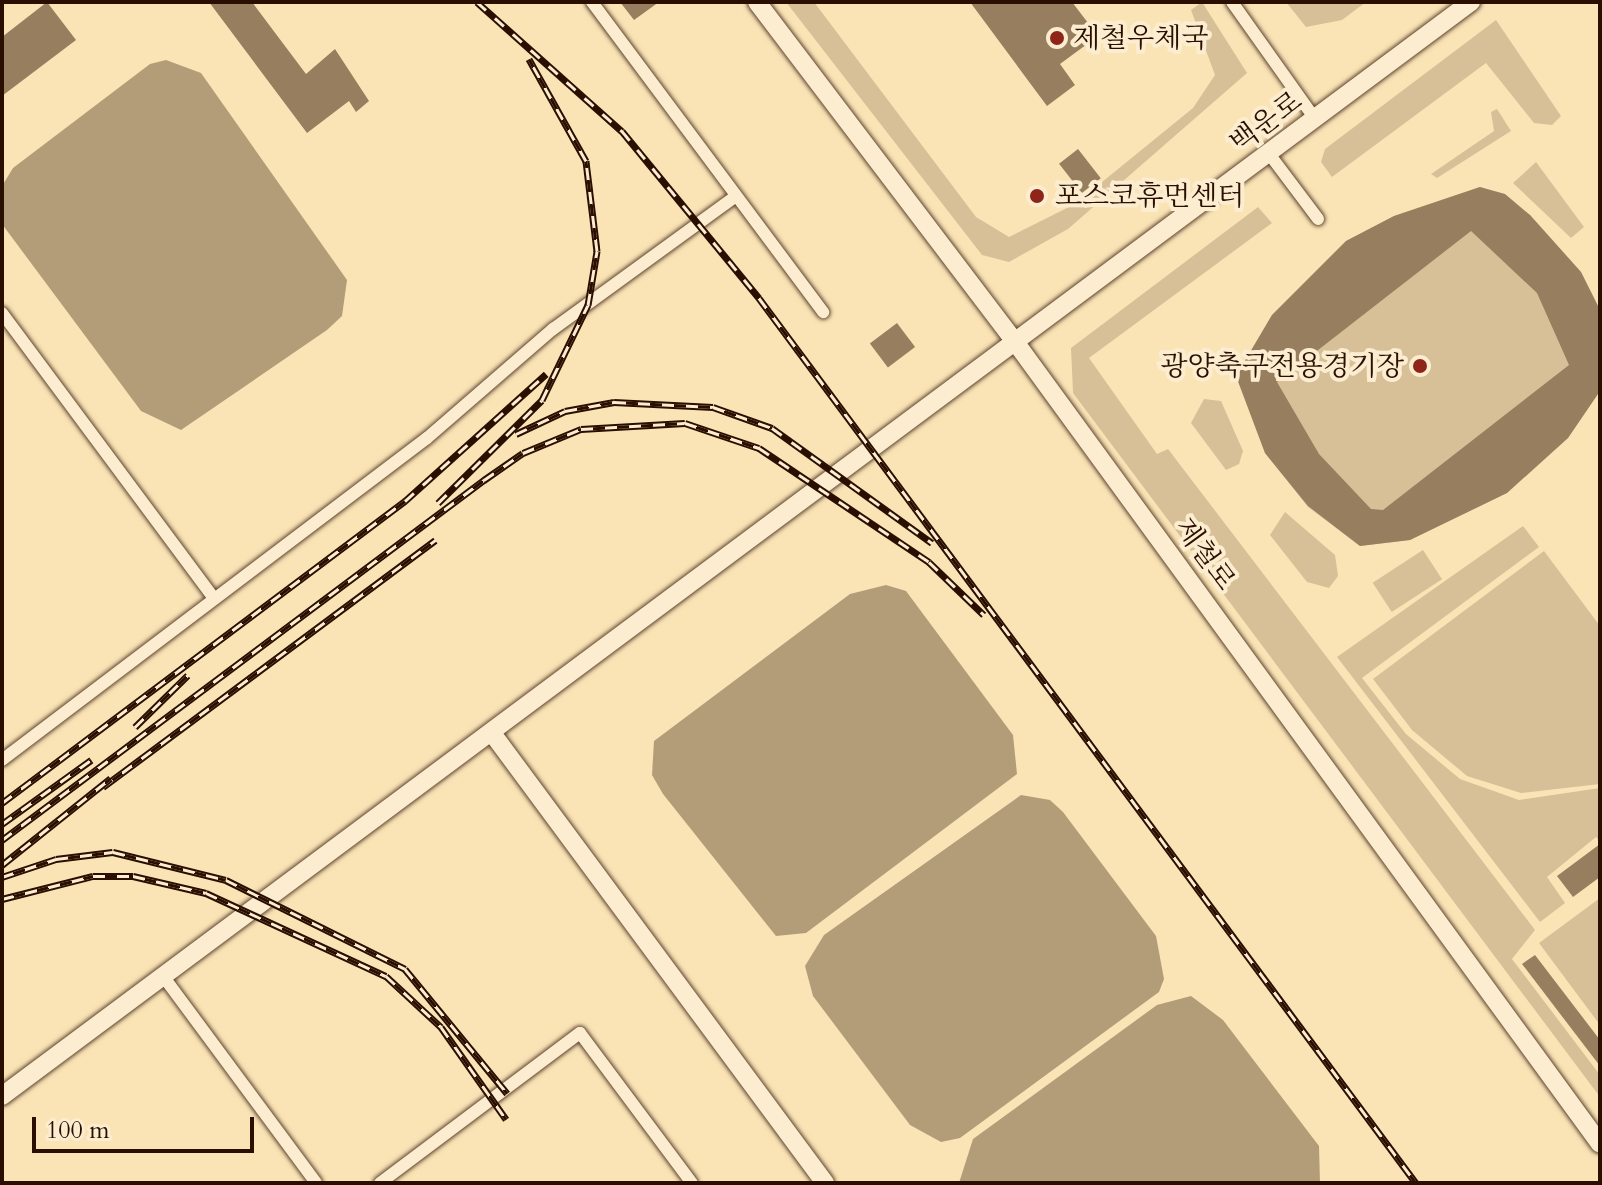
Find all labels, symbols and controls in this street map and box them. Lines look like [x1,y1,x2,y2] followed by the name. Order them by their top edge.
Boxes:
[1073,21,1208,55] place label: 제철우체국
[1048,29,1066,47] marker: 제철우체국
[1223,84,1309,160] street label: 백운로
[1055,179,1244,213] place label: 포스코휴먼센터
[1026,185,1048,207] marker: 포스코휴먼센터
[1161,349,1404,383] place label: 광양축구전용경기장
[1411,357,1429,375] marker: 광양축구전용경기장
[1168,511,1242,597] street label: 제철로
[36,1101,258,1151] scale bar
[46,1114,110,1147] text: 100 m

